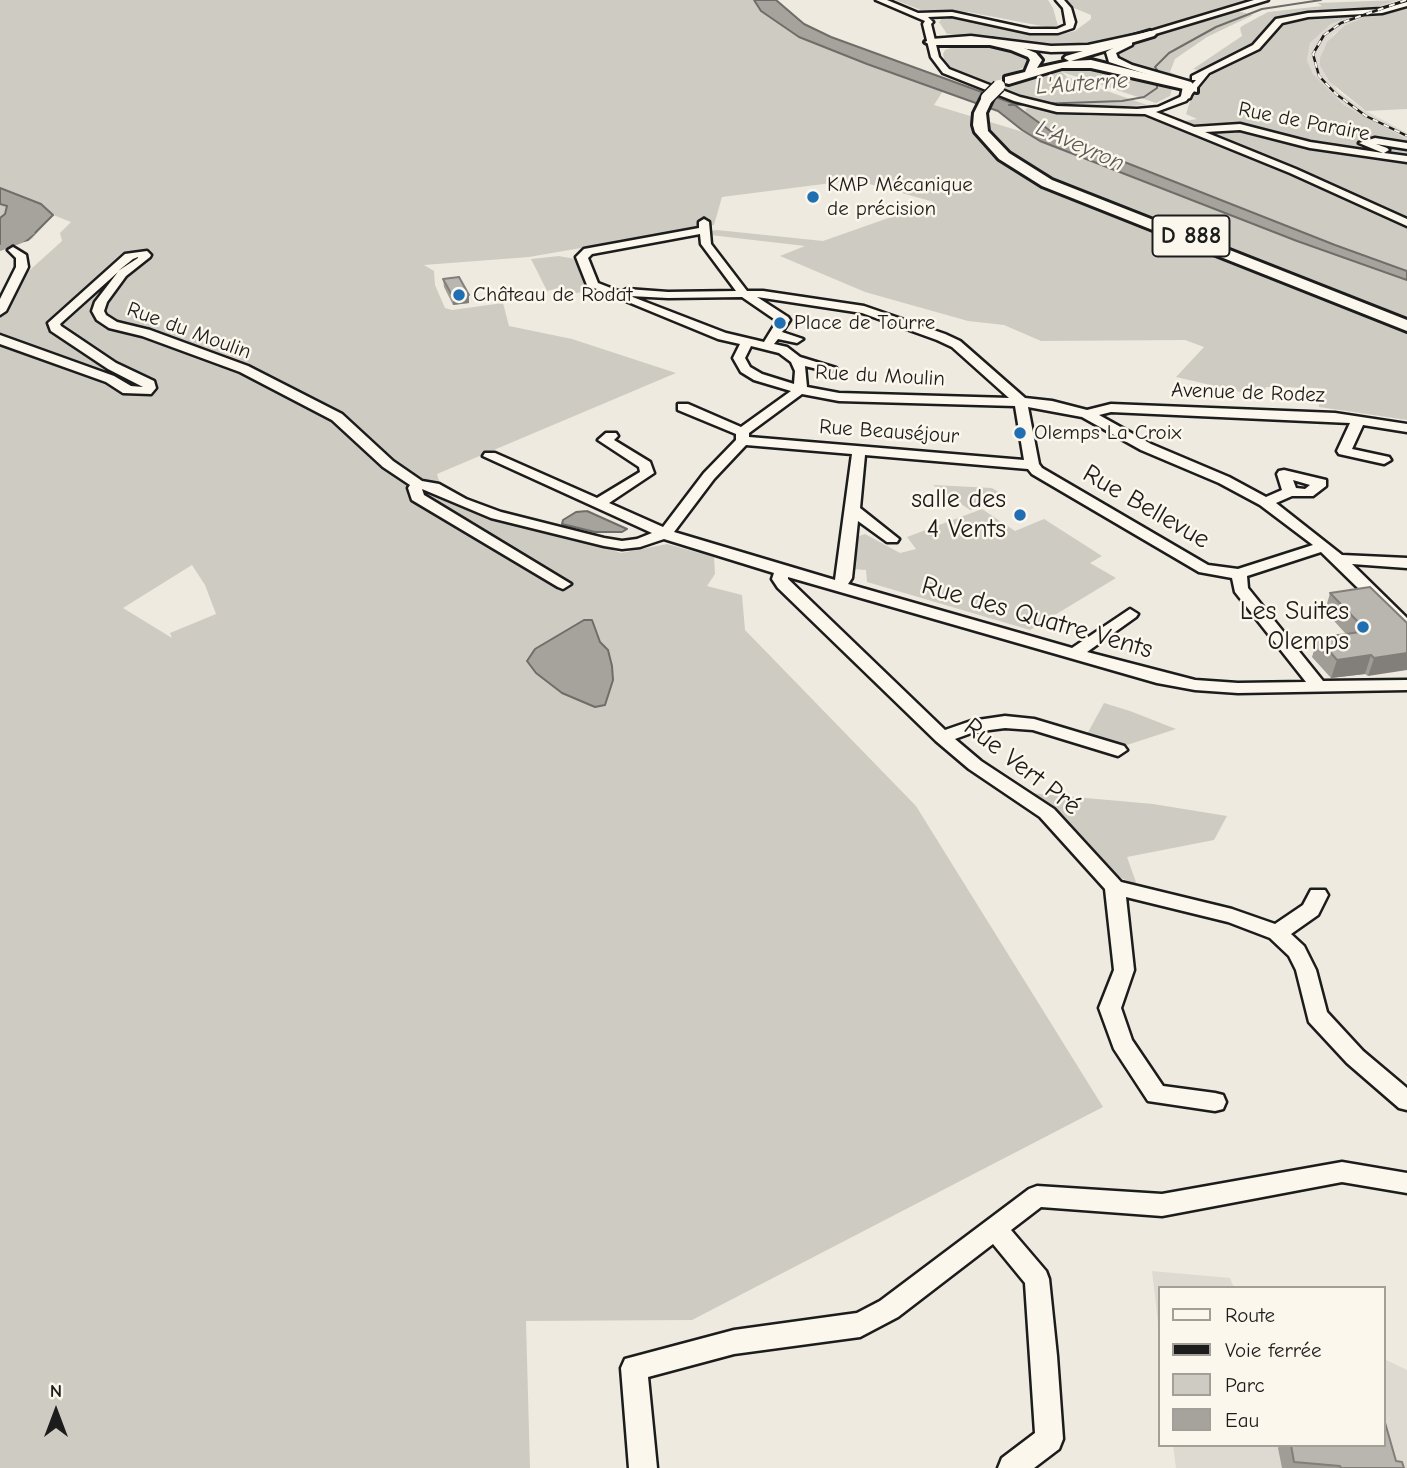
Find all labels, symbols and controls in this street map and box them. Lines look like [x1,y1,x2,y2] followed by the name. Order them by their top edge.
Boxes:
[1035,67,1129,101] water label: L'Auterne
[1236,97,1372,147] street label: Rue de Paraire
[1032,114,1128,178] water label: L'Aveyron
[827,172,973,222] place label: KMP Mécanique de précision
[805,189,821,205] marker: KMP Mécanique de précision
[1152,216,1230,256] road number: D 888
[473,282,632,308] place label: Château de Rodat
[451,287,467,303] marker: Château de Rodat
[124,297,254,365] street label: Rue du Moulin
[794,310,935,336] place label: Place de Tourre
[772,315,788,331] marker: Place de Tourre
[814,360,946,392] street label: Rue du Moulin
[1171,378,1325,408] street label: Avenue de Rodez
[818,415,960,449] street label: Rue Beauséjour
[1034,420,1181,446] place label: Olemps La Croix
[1012,425,1028,441] marker: Olemps La Croix
[1077,458,1215,556] street label: Rue Bellevue
[911,484,1006,546] place label: salle des 4 Vents
[1012,507,1028,523] marker: salle des 4 Vents
[918,570,1156,666] street label: Rue des Quatre Vents
[1240,596,1349,658] place label: Les Suites Olemps
[1355,619,1371,635] marker: Les Suites Olemps
[957,712,1087,822] street label: Rue Vert Pré
[1158,1286,1386,1447] legend
[1225,1303,1275,1327] text: Route
[1225,1338,1322,1362] text: Voie ferrée
[1225,1373,1265,1397] text: Parc
[21,1377,91,1447] north arrow
[50,1380,62,1402] text: N
[1225,1408,1259,1432] text: Eau

